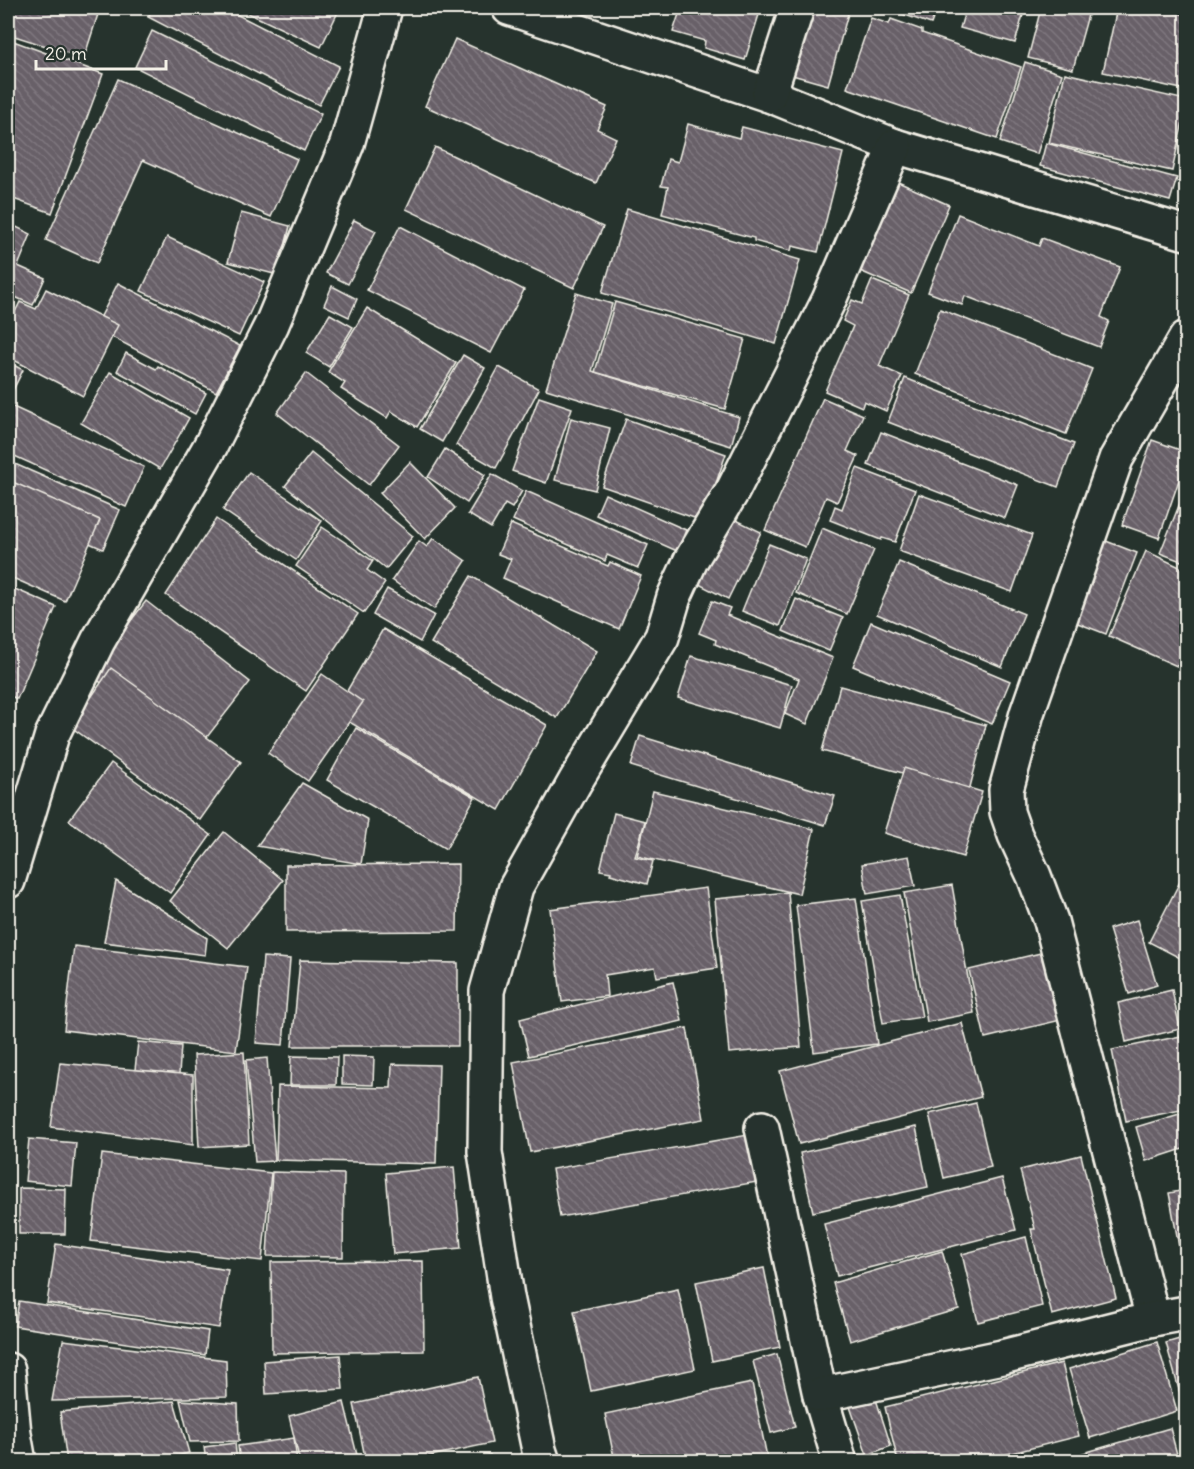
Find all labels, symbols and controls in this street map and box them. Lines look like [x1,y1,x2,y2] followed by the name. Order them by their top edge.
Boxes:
[36,33,166,71] scale bar
[45,42,87,65] text: 20 m

